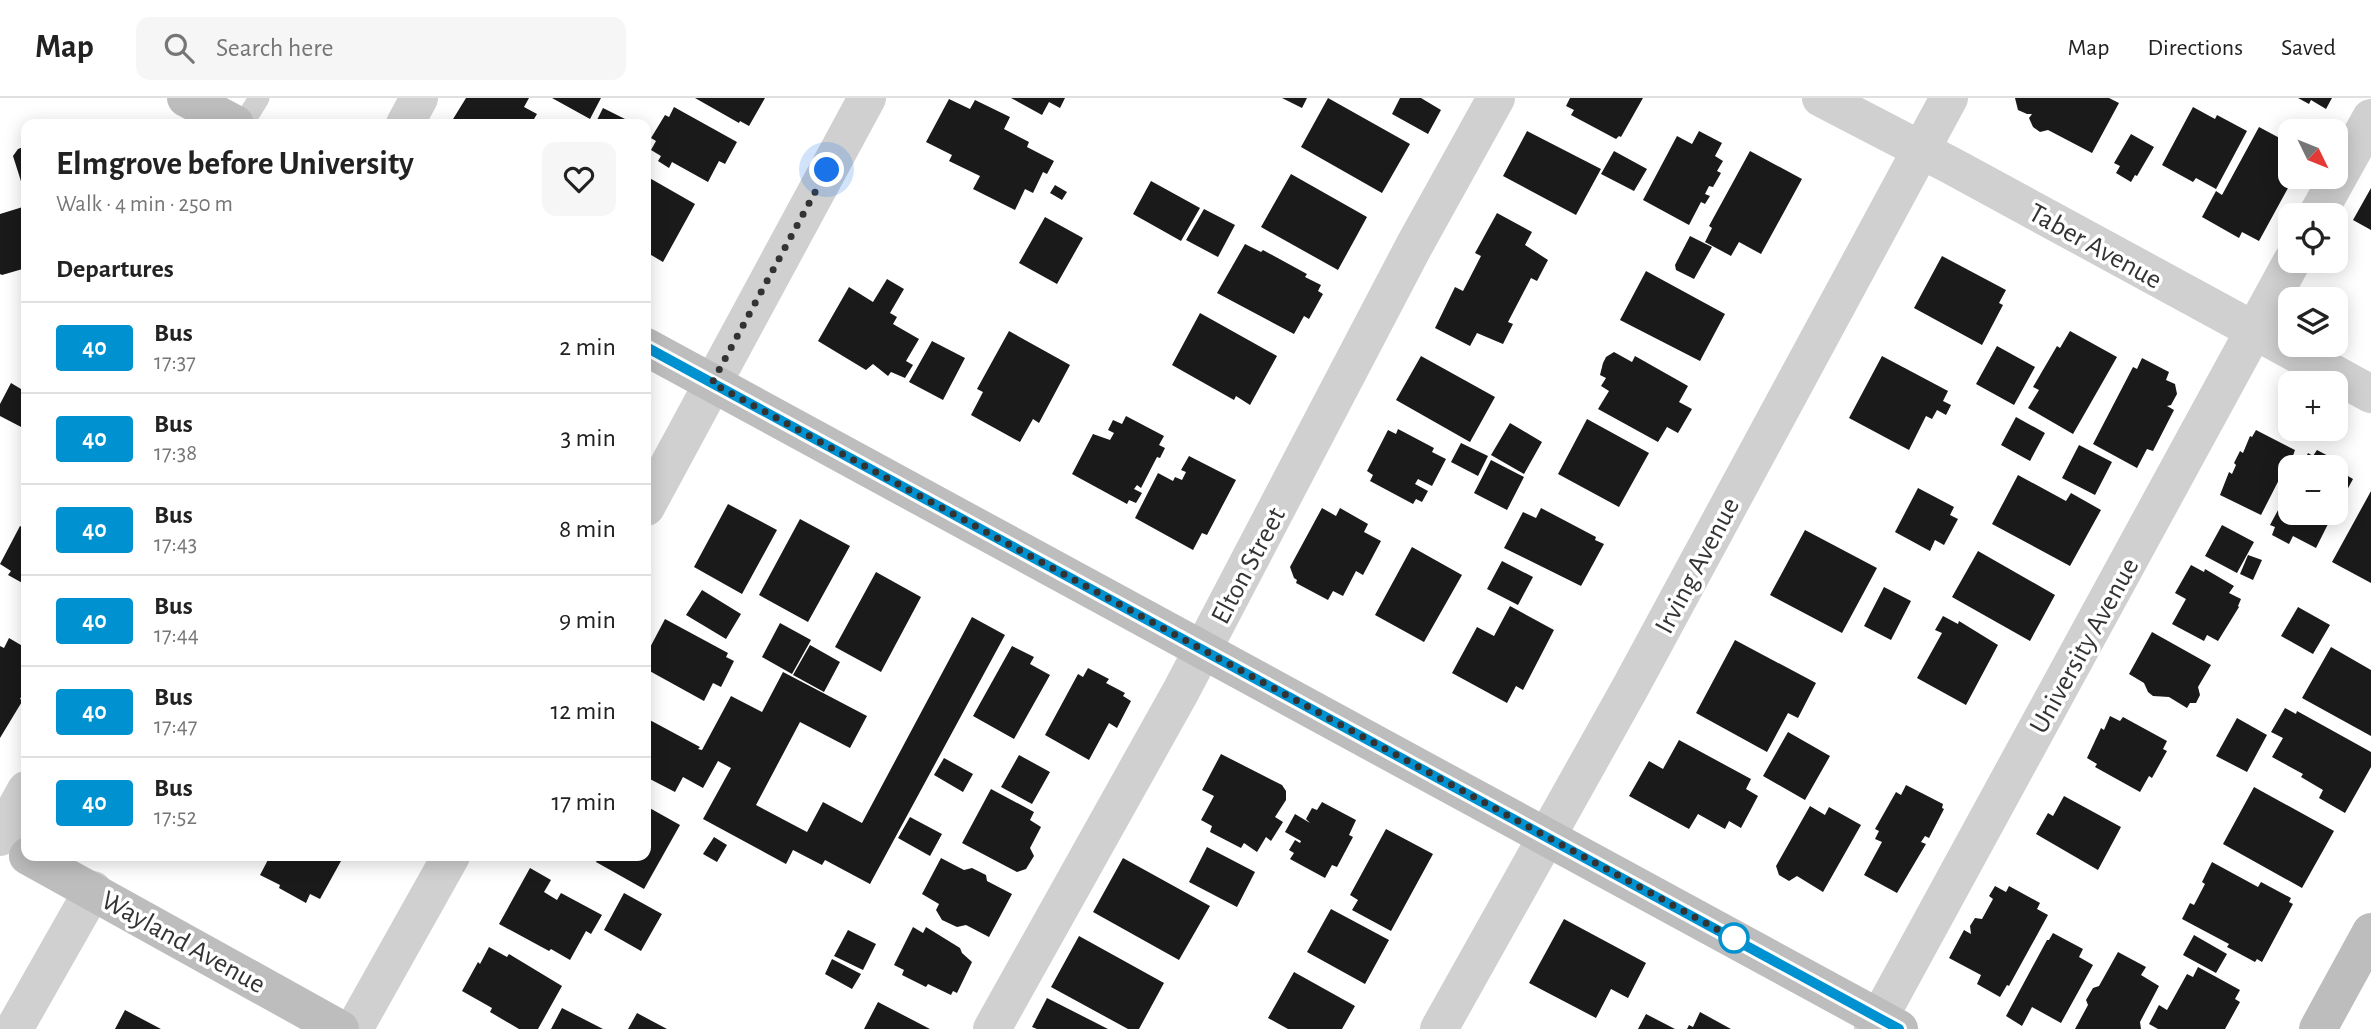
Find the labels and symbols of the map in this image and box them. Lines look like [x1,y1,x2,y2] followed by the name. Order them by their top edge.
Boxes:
[2278,119,2348,189] north arrow
[809,152,844,187] your location
[2024,199,2166,295] street label: Taber Avenue
[1650,493,1745,639] street label: Irving Avenue
[1207,503,1291,629] street label: Elton Street
[2025,554,2144,738] street label: University Avenue
[96,886,270,999] street label: Wayland Avenue
[1719,923,1749,953] unlabelled marker

